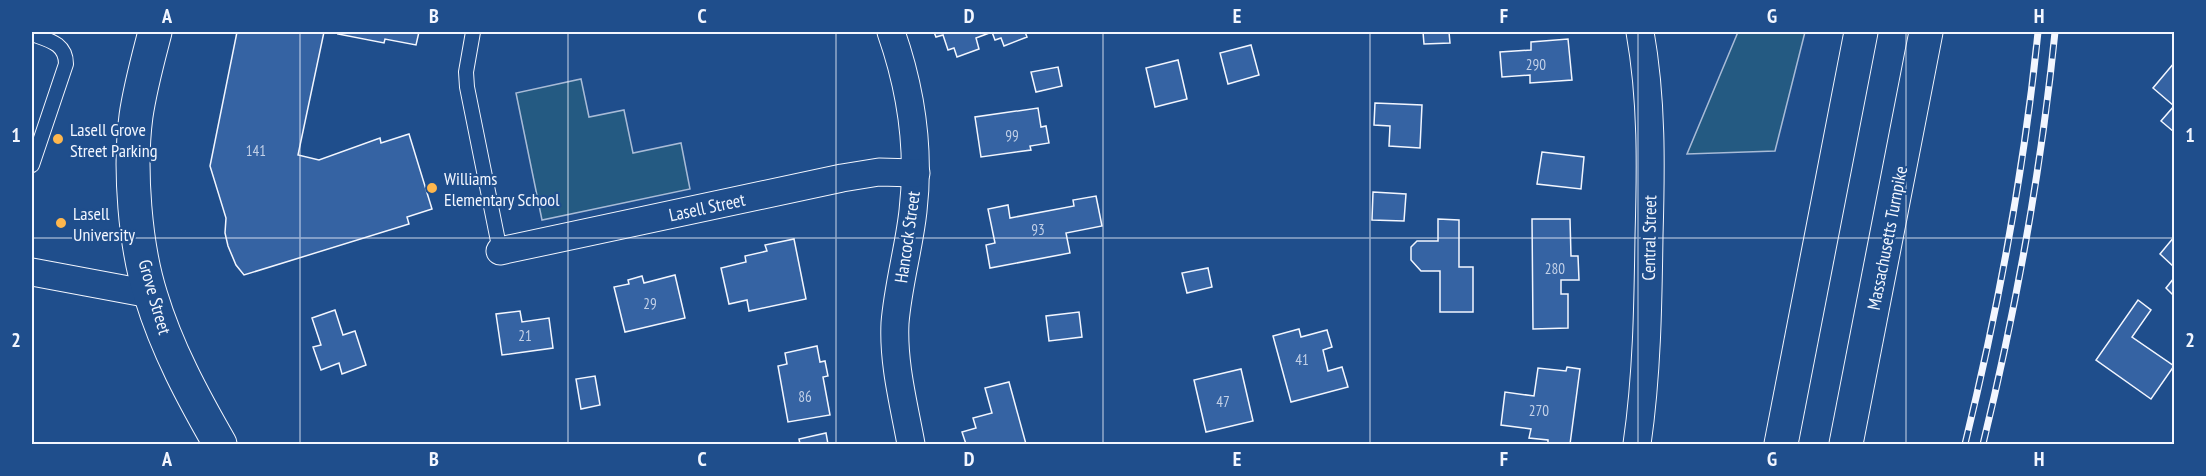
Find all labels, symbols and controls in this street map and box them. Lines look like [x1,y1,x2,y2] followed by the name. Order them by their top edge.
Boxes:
[161,3,173,29] text: A
[429,3,439,29] text: B
[697,3,707,29] text: C
[964,3,975,29] text: D
[1233,3,1241,29] text: E
[1500,3,1508,29] text: F
[1767,3,1777,29] text: G
[2034,3,2044,29] text: H
[1526,55,1546,74] house number: 290
[70,118,157,162] place label: Lasell Grove Street Parking
[11,122,21,148] text: 1
[2185,122,2195,148] text: 1
[1005,126,1019,145] house number: 99
[51,132,65,146] marker: Lasell Grove Street Parking
[246,141,266,160] house number: 141
[1862,164,1912,312] street label: Massachusetts Turnpike
[444,167,560,211] place label: Williams Elementary School
[425,181,439,195] marker: Williams Elementary School
[667,188,747,226] street label: Lasell Street
[889,189,925,284] street label: Hancock Street
[1637,195,1661,281] street label: Central Street
[73,202,135,246] place label: Lasell University
[54,216,68,230] marker: Lasell University
[1031,220,1045,239] house number: 93
[133,257,177,337] street label: Grove Street
[1545,259,1565,278] house number: 280
[643,294,657,313] house number: 29
[518,326,532,345] house number: 21
[11,327,21,353] text: 2
[2185,327,2195,353] text: 2
[1295,350,1309,369] house number: 41
[798,387,812,406] house number: 86
[1216,392,1230,411] house number: 47
[1529,401,1549,420] house number: 270
[161,446,173,472] text: A
[429,446,439,472] text: B
[697,446,707,472] text: C
[964,446,975,472] text: D
[1233,446,1241,472] text: E
[1500,446,1508,472] text: F
[1767,446,1777,472] text: G
[2034,446,2044,472] text: H

